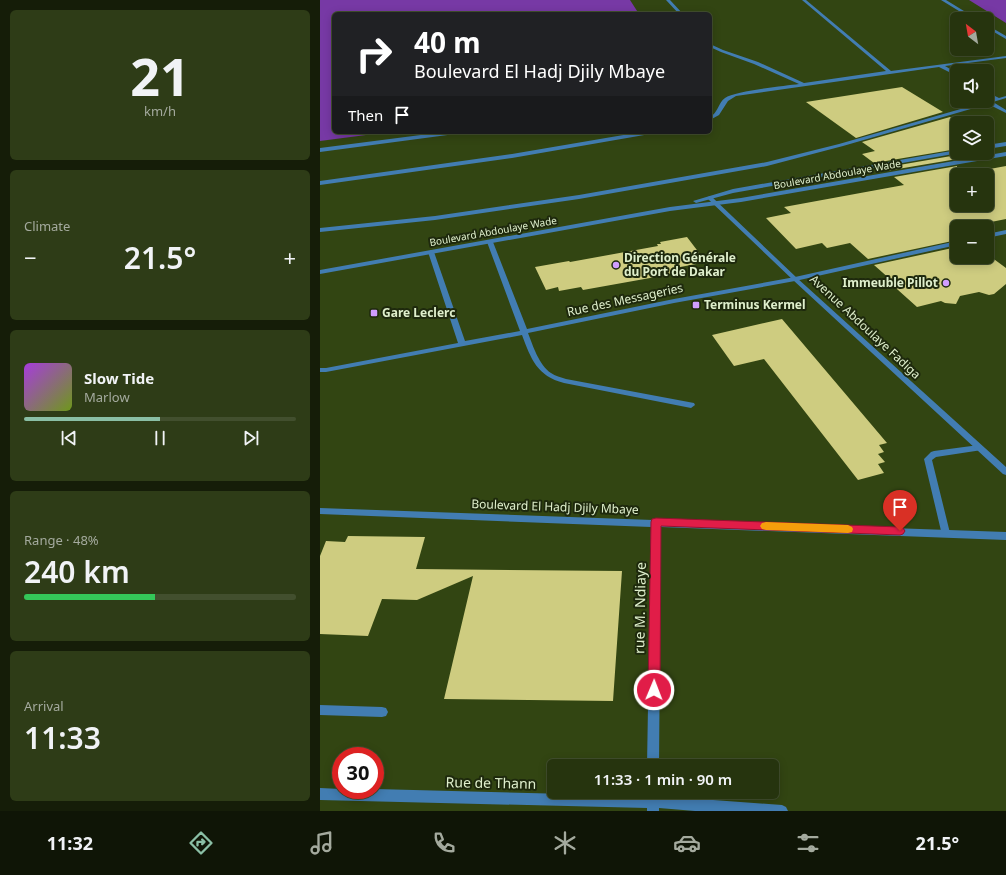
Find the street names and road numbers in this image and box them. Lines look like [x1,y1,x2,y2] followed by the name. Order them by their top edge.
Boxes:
[772,156,902,192] street label: Boulevard Abdoulaye Wade
[428,213,558,249] street label: Boulevard Abdoulaye Wade
[806,271,924,383] street label: Avenue Abdoulaye Fadiga
[565,279,685,320] street label: Rue des Messageries
[471,495,639,518] street label: Boulevard El Hadj Djily Mbaye
[629,562,650,654] street label: rue M. Ndiaye
[446,772,536,793] street label: Rue de Thann

